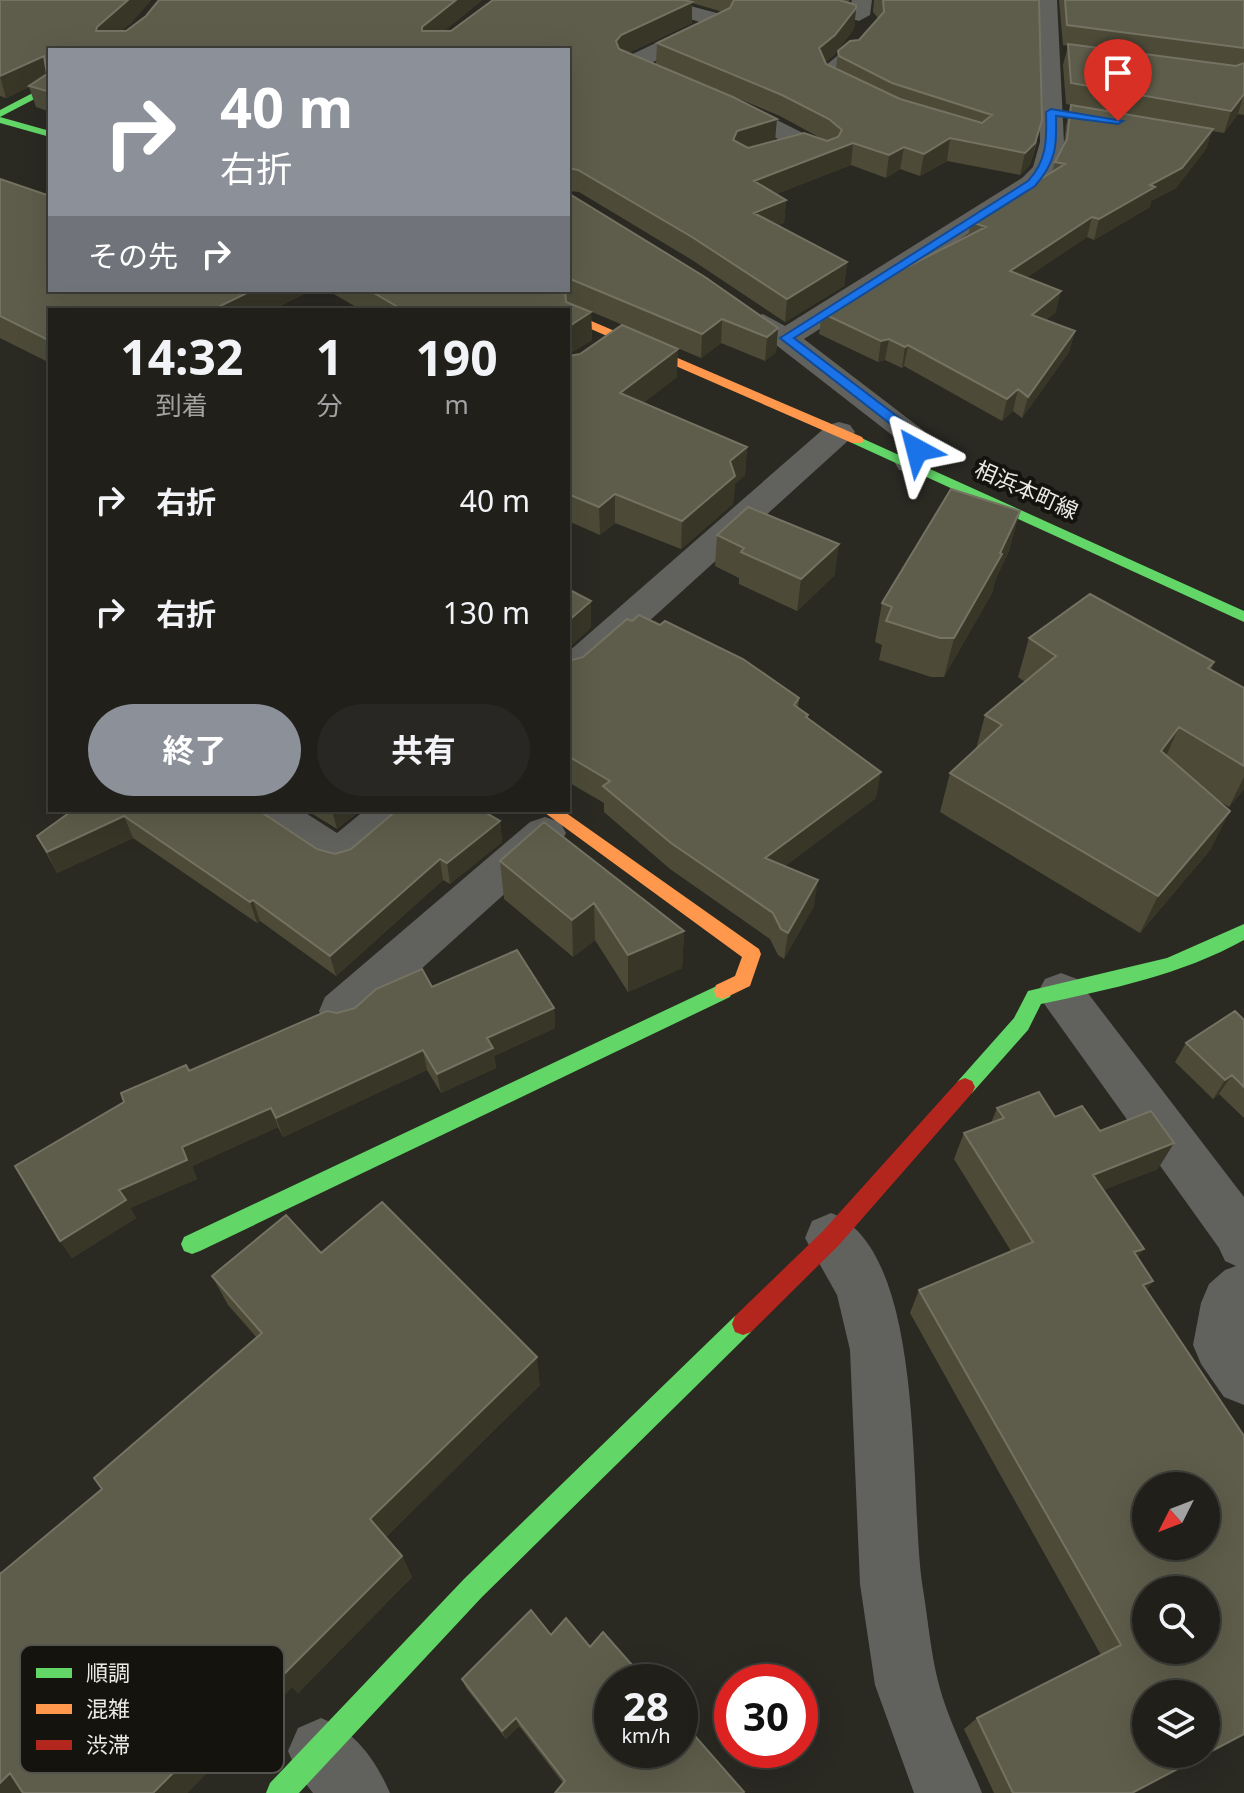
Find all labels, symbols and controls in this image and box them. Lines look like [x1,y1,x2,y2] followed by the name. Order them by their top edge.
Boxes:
[1084,39,1152,121] pin
[1096,51,1140,95] icon: arrive
[220,68,353,144] text: 40 m
[88,80,192,184] icon: right
[220,144,292,193] text: 右折
[194,232,238,276] icon: right
[88,235,178,276] text: その先
[120,324,244,389] text: 14:32
[316,324,343,389] text: 1
[415,325,498,390] text: 190
[444,386,469,422] text: m
[156,387,208,423] text: 到着
[316,387,342,423] text: 分
[875,408,959,492] position arrow
[971,453,1083,525] street label: 相浜本町線
[88,478,132,522] icon: right
[460,480,530,521] text: 40 m
[156,481,216,522] text: 右折
[88,590,132,634] icon: right
[443,592,530,633] text: 130 m
[156,593,216,634] text: 右折
[88,704,301,796] button: 終了
[317,704,530,796] button: 共有
[1132,1472,1220,1560] north arrow
[1132,1472,1220,1768] map controls
[1132,1576,1220,1664] button: search
[20,1645,284,1773] legend
[86,1657,130,1687] text: 順調
[714,1664,818,1768] speed limit sign: 30
[623,1678,669,1733] text: 28
[1132,1680,1220,1768] button: layers
[86,1693,130,1723] text: 混雑
[621,1722,671,1749] text: km/h
[86,1729,130,1759] text: 渋滞

